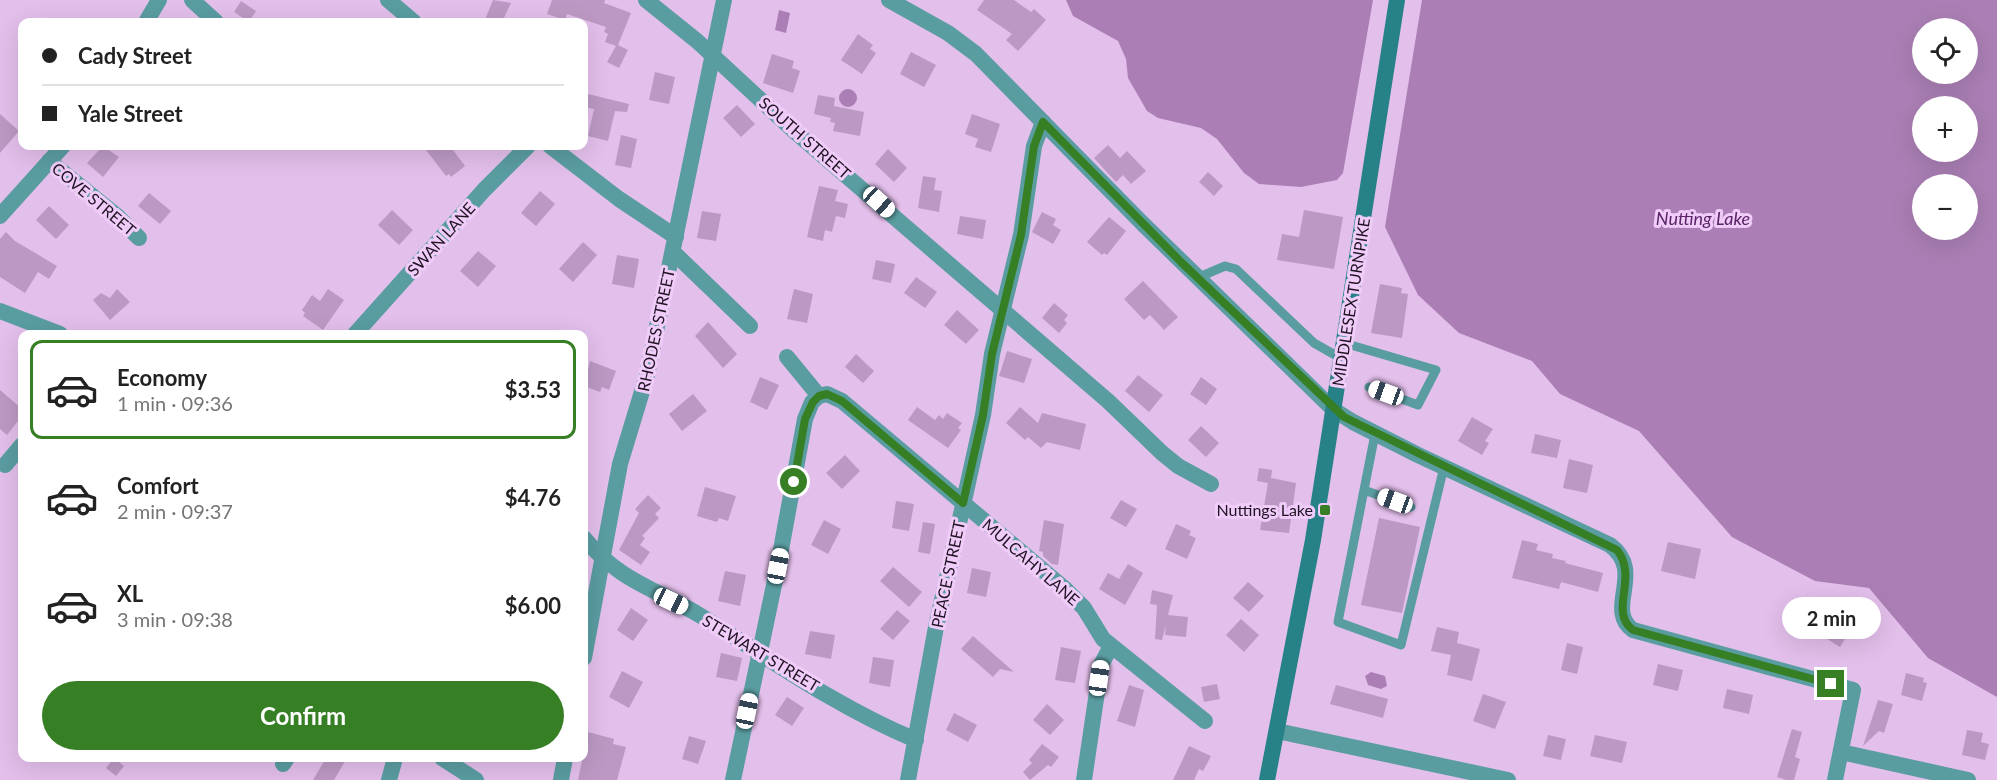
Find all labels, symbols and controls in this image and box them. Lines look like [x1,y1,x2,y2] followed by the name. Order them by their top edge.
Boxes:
[1912,18,1978,240] map controls
[1912,18,1978,84] button: locate
[78,42,192,69] text: Cady Street
[756,93,855,183] street label: SOUTH STREET
[1912,96,1978,162] button: +
[78,100,183,127] text: Yale Street
[49,158,140,239] street label: COVE STREET
[1912,174,1978,240] button: −
[860,183,898,221] car
[403,198,479,279] street label: SWAN LANE
[1656,207,1750,229] water label: Nutting Lake
[1328,216,1373,388] street label: MIDDLESEX TURNPIKE
[633,266,678,393] street label: RHODES STREET
[45,363,99,417] icon: car
[117,364,207,391] text: Economy
[505,376,561,403] text: $3.53
[1366,378,1406,408] car
[117,391,233,415] text: 1 min · 09:36
[780,468,807,495] route start
[45,471,99,525] icon: car
[117,472,199,499] text: Comfort
[505,484,561,511] text: $4.76
[1375,486,1415,516] car
[117,499,233,523] text: 2 min · 09:37
[1217,500,1313,519] place label: Nuttings Lake
[1318,503,1332,517] marker: Nuttings Lake
[979,514,1084,609] street label: MULCAHY LANE
[927,518,968,629] street label: PEACE STREET
[766,547,790,585] car
[45,579,99,633] icon: car
[117,580,143,607] text: XL
[651,585,691,617] car
[505,592,561,619] text: $6.00
[1782,597,1880,639] callout: 2 min
[1807,606,1856,630] text: 2 min
[117,607,233,631] text: 3 min · 09:38
[699,610,824,695] street label: STEWART STREET
[1088,659,1110,697] car
[1817,670,1844,697] route end
[42,681,564,750] button: Confirm
[734,692,760,730] car

